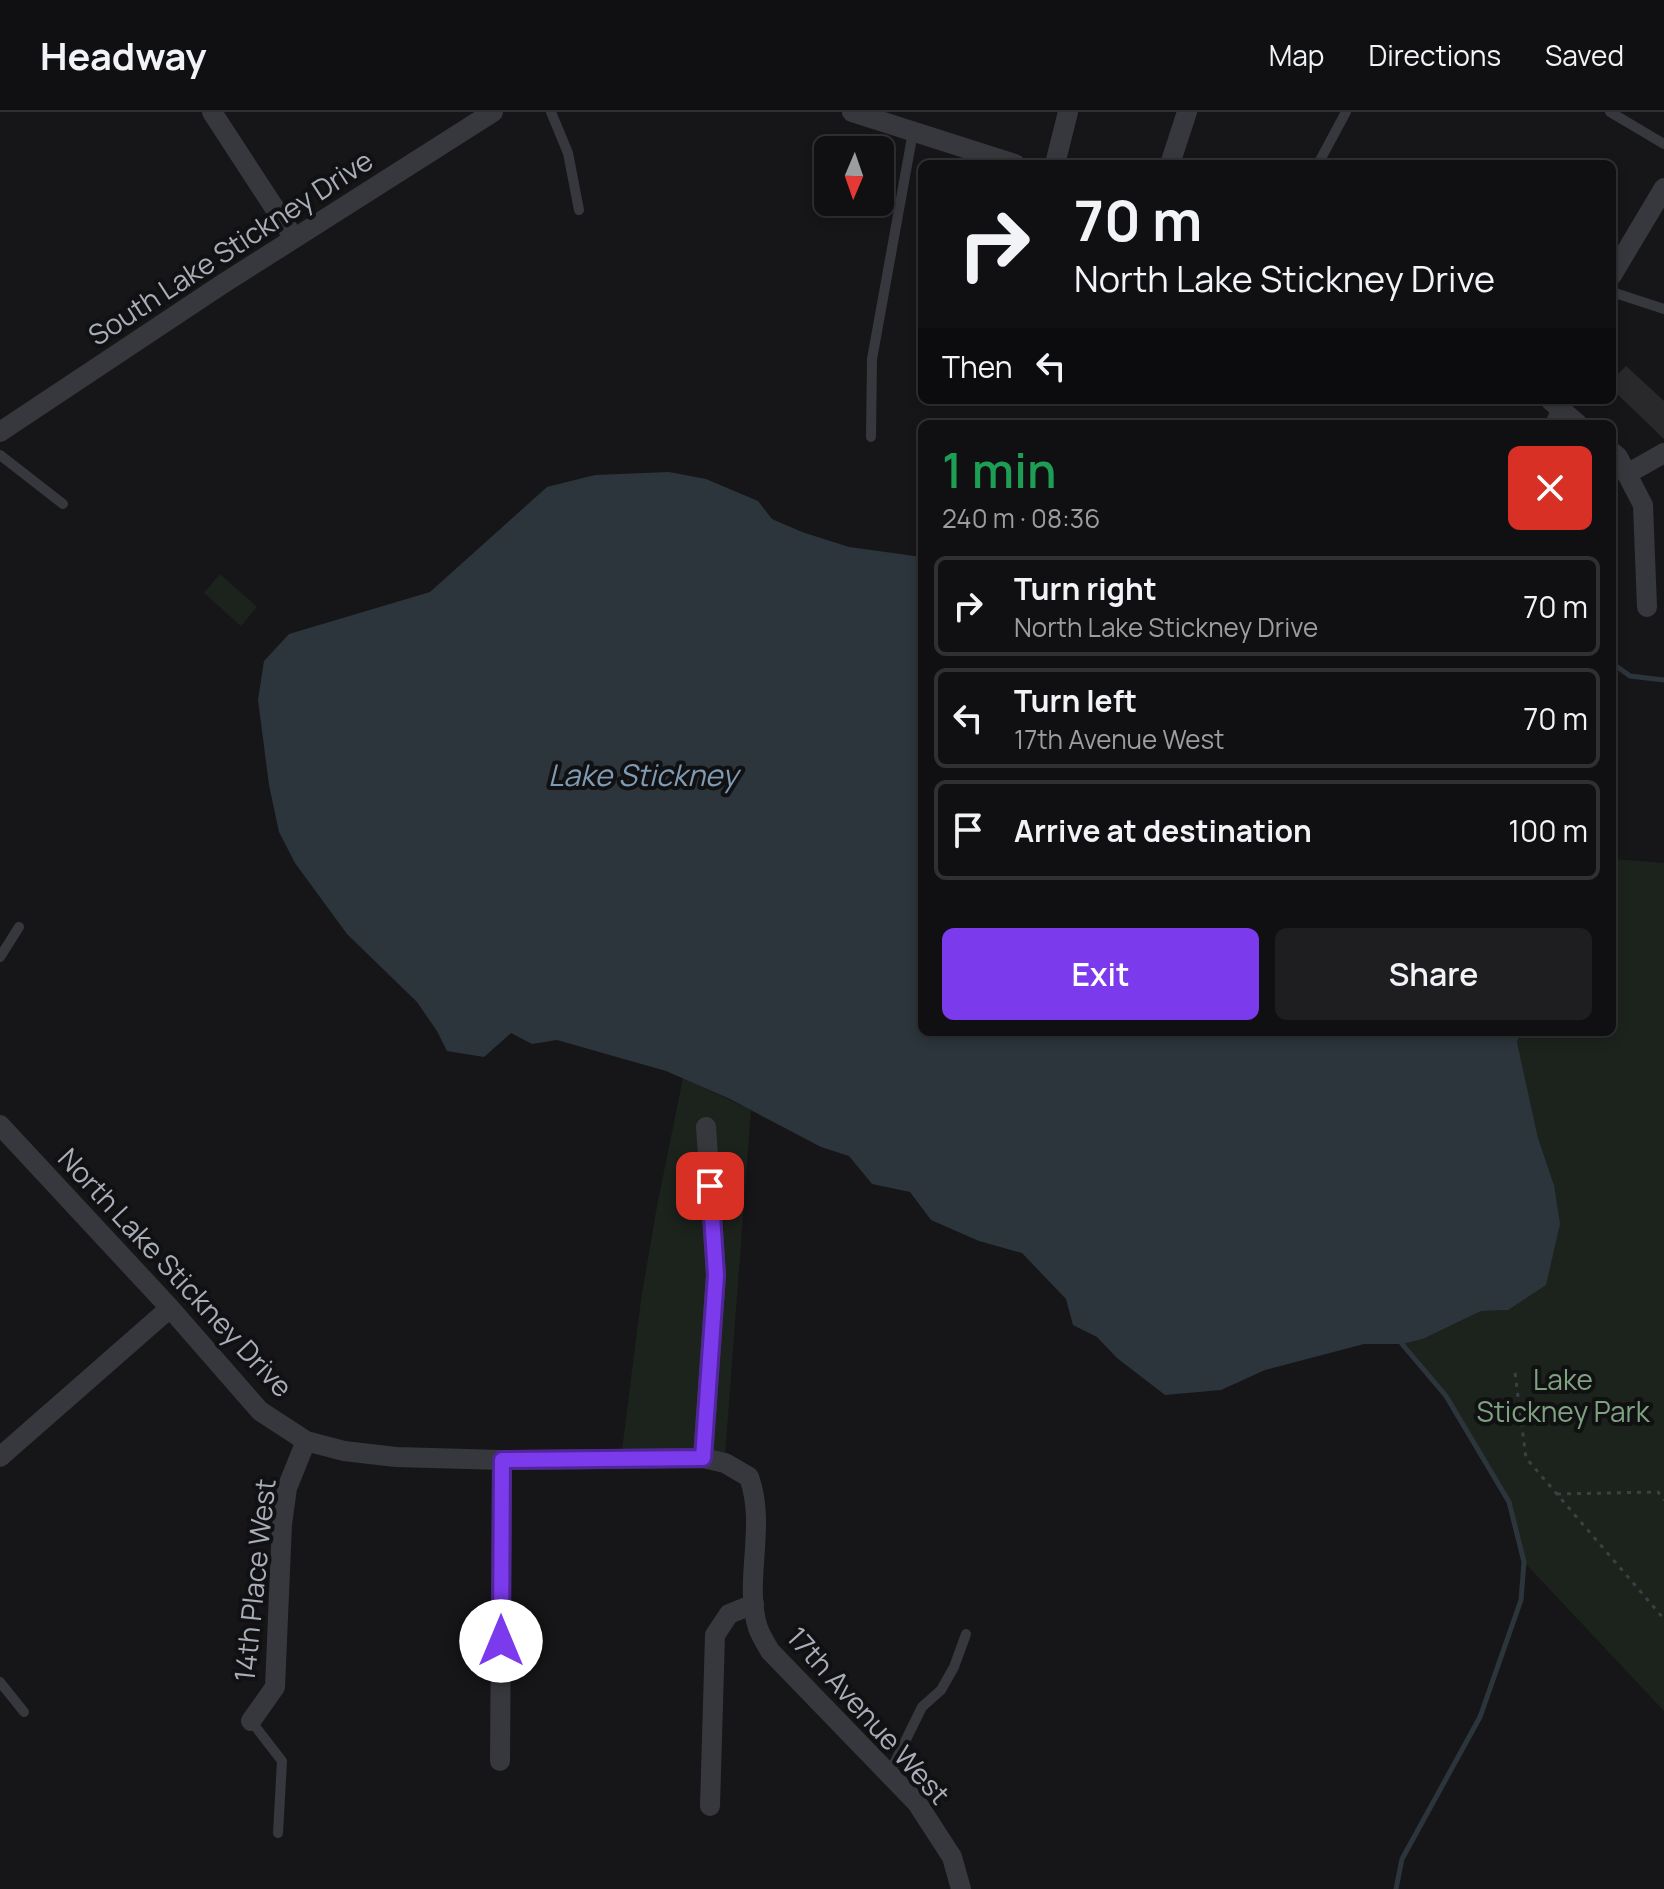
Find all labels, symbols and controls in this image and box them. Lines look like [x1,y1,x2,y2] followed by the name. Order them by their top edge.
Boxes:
[40,29,207,81] text: Headway
[1269,36,1324,74] text: Map
[1368,36,1501,74] text: Directions
[1545,36,1624,74] text: Saved
[814,136,894,216] north arrow
[814,136,894,216] map controls
[80,141,380,353] street label: South Lake Stickney Drive
[1074,181,1202,258] text: 70 m
[942,192,1046,296] icon: right
[1074,254,1495,303] text: North Lake Stickney Drive
[1029,344,1073,388] icon: left
[942,346,1013,387] text: Then
[942,437,1056,502] text: 1 min
[1508,446,1592,530] button: close
[942,500,1100,536] text: 240 m · 08:36
[1014,568,1157,609] text: Turn right
[946,584,990,628] icon: right
[1523,586,1588,627] text: 70 m
[1014,609,1318,645] text: North Lake Stickney Drive
[1014,680,1137,721] text: Turn left
[946,696,990,740] icon: left
[1523,698,1588,739] text: 70 m
[1014,721,1224,757] text: 17th Avenue West
[548,754,742,795] water label: Lake Stickney
[946,808,990,852] icon: arrive
[1014,810,1312,851] text: Arrive at destination
[1508,810,1588,851] text: 100 m
[942,928,1259,1020] button: Exit
[1275,928,1592,1020] button: Share
[50,1139,302,1405] street label: North Lake Stickney Drive
[676,1152,744,1220] pin
[688,1164,732,1208] icon: arrive
[1476,1360,1651,1430] park label: Lake Stickney Park
[224,1477,284,1683] street label: 14th Place West
[459,1599,543,1683] position arrow
[779,1618,959,1812] street label: 17th Avenue West

